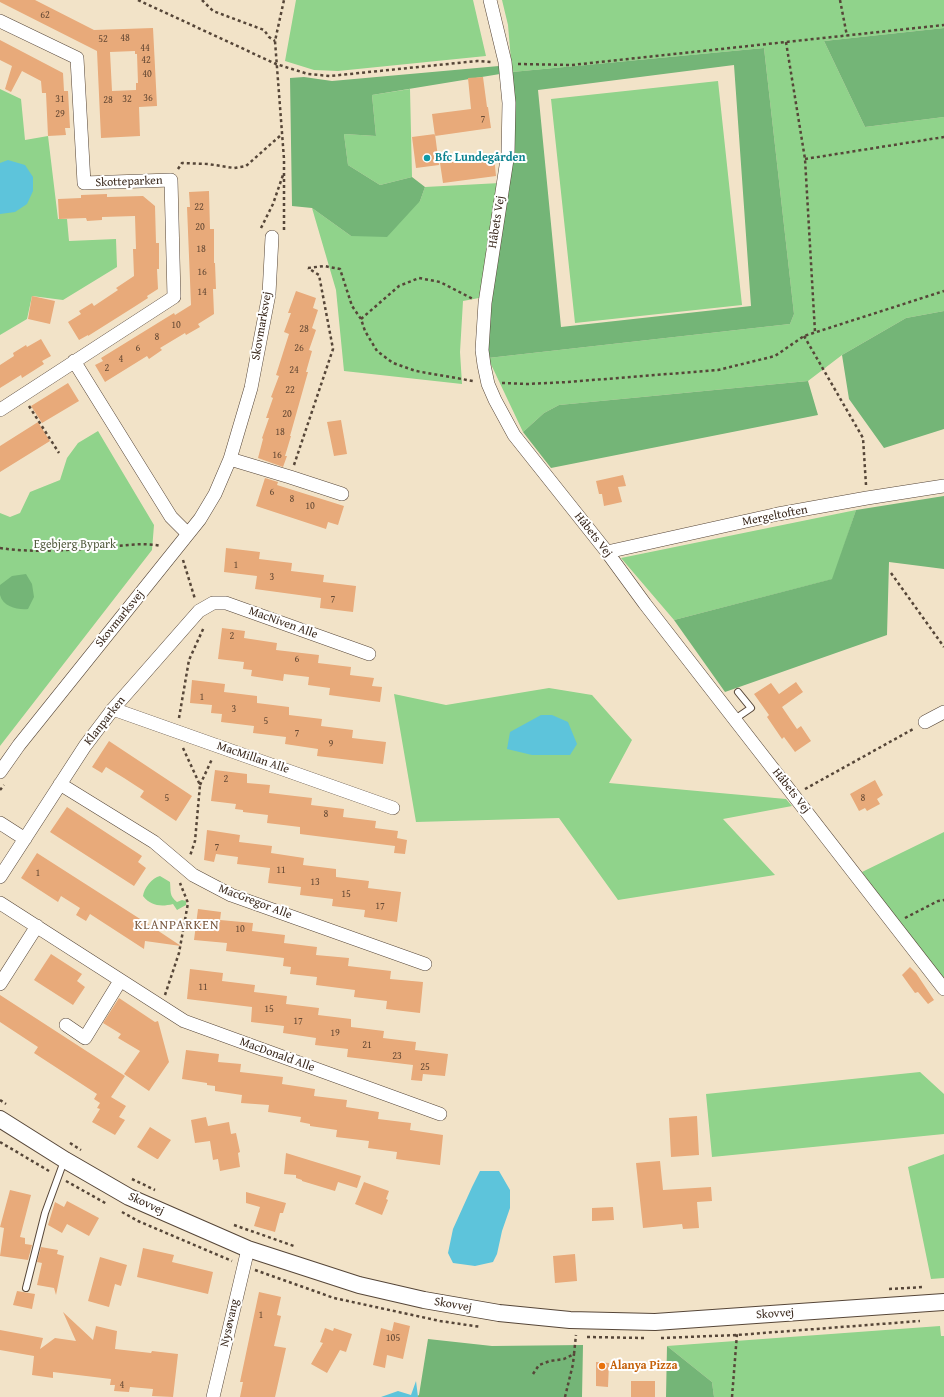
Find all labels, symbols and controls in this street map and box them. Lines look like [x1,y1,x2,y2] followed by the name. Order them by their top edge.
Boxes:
[40,9,50,21] house number: 62
[120,32,130,44] house number: 48
[98,33,108,45] house number: 52
[140,42,150,54] house number: 44
[141,54,151,66] house number: 42
[142,68,152,80] house number: 40
[143,92,153,104] house number: 36
[55,93,65,105] house number: 31
[122,93,132,105] house number: 32
[103,94,113,106] house number: 28
[55,108,65,120] house number: 29
[481,113,485,125] house number: 7
[435,151,526,165] place label: Bfc Lundegården
[422,153,432,163] marker: Bfc Lundegården
[95,174,163,190] street label: Skotteparken
[486,195,508,249] street label: Håbets Vej
[194,201,204,213] house number: 22
[195,221,205,233] house number: 20
[196,243,206,255] house number: 18
[197,266,207,278] house number: 16
[197,286,207,298] house number: 14
[249,291,275,361] street label: Skovmarksvej
[171,319,181,331] house number: 10
[299,323,309,335] house number: 28
[155,331,159,343] house number: 8
[136,342,140,354] house number: 6
[294,342,304,354] house number: 26
[119,353,123,365] house number: 4
[105,362,109,374] house number: 2
[289,364,299,376] house number: 24
[285,384,295,396] house number: 22
[282,408,292,420] house number: 20
[275,426,285,438] house number: 18
[272,449,282,461] house number: 16
[270,486,274,498] house number: 6
[290,493,294,505] house number: 8
[305,500,315,512] house number: 10
[741,503,809,529] street label: Mergeltoften
[571,510,615,560] street label: Håbets Vej
[34,538,116,552] park label: Egebjerg Bypark
[234,559,238,571] house number: 1
[270,571,274,583] house number: 3
[93,588,147,650] street label: Skovmarksvej
[331,593,335,605] house number: 7
[247,604,319,642] street label: MacNiven Alle
[230,630,234,642] house number: 2
[295,653,299,665] house number: 6
[200,691,204,703] house number: 1
[81,694,129,748] street label: Klanparken
[232,703,236,715] house number: 3
[264,715,268,727] house number: 5
[295,727,299,739] house number: 7
[329,738,333,750] house number: 9
[215,739,291,777] street label: MacMillan Alle
[769,766,813,816] street label: Håbets Vej
[224,773,228,785] house number: 2
[165,792,169,804] house number: 5
[861,792,865,804] house number: 8
[324,808,328,820] house number: 8
[215,841,219,853] house number: 7
[276,864,286,876] house number: 11
[36,867,40,879] house number: 1
[310,876,320,888] house number: 13
[216,881,294,923] street label: MacGregor Alle
[341,888,351,900] house number: 15
[375,900,385,912] house number: 17
[135,918,219,934] district label: KLANPARKEN
[235,923,245,935] house number: 10
[198,981,208,993] house number: 11
[264,1003,274,1015] house number: 15
[293,1015,303,1027] house number: 17
[330,1027,340,1039] house number: 19
[238,1035,316,1075] street label: MacDonald Alle
[362,1039,372,1051] house number: 21
[392,1050,402,1062] house number: 23
[420,1061,430,1073] house number: 25
[126,1189,166,1219] street label: Skovvej
[433,1295,473,1315] street label: Skovvej
[217,1298,243,1348] street label: Nysøvang
[755,1305,795,1323] street label: Skovvej
[259,1309,263,1321] house number: 1
[386,1332,400,1344] house number: 105
[610,1359,678,1373] place label: Alanya Pizza
[597,1361,607,1371] marker: Alanya Pizza
[120,1379,124,1391] house number: 4

